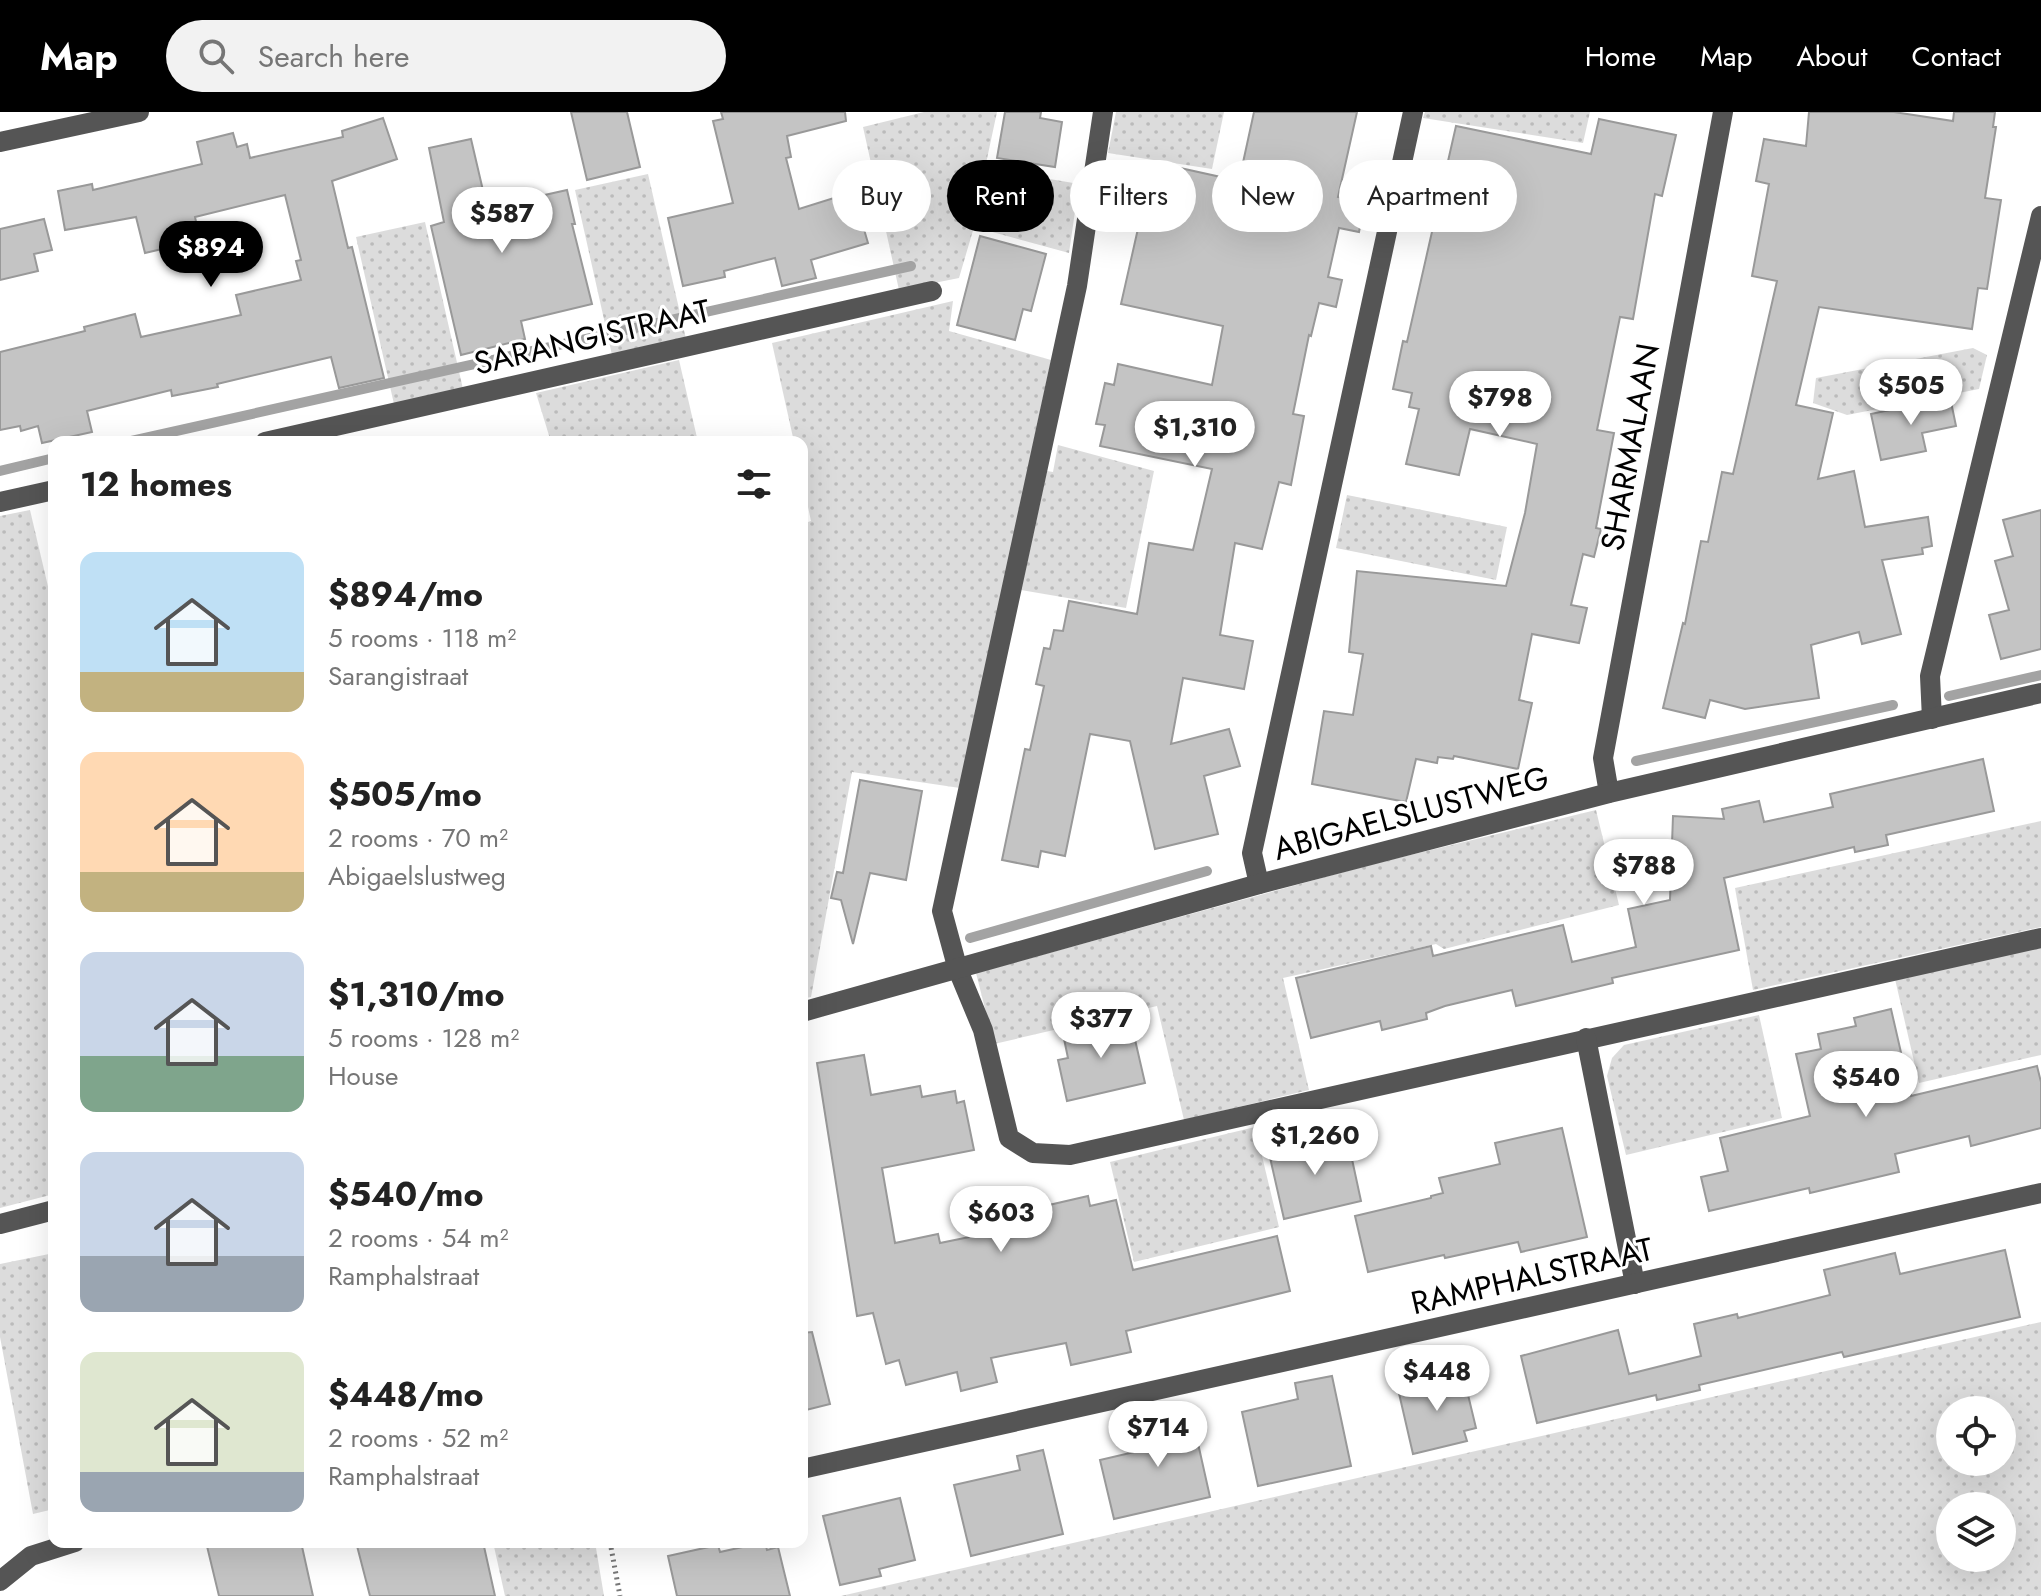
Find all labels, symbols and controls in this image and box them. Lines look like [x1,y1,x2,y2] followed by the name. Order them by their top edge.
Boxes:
[166,20,726,92] search box
[40,29,118,84] text: Map
[194,34,238,78] icon: search
[258,35,410,78] text: Search here
[1585,36,1656,77] text: Home
[1700,36,1752,77] text: Map
[1796,36,1868,77] text: About
[1912,36,2001,77] text: Contact
[832,160,931,232] chip: Buy
[947,160,1054,232] chip: Rent
[1070,160,1196,232] chip: Filters
[1212,160,1323,232] chip: New
[1339,160,1517,232] chip: Apartment
[455,187,549,255] pin: $587
[470,194,534,232] text: $587
[164,221,258,289] pin: $894
[177,228,245,266] text: $894
[469,287,715,387] street label: SARANGISTRAAT
[1589,340,1671,554] street label: SHARMALAAN
[1864,359,1958,427] pin: $505
[1878,366,1944,404] text: $505
[1453,371,1547,439] pin: $798
[1467,378,1533,416] text: $798
[1130,401,1260,469] pin: $1,310
[1153,408,1237,446] text: $1,310
[80,460,232,509] text: 12 homes
[732,462,776,506] icon: filters
[328,570,483,619] text: $894/mo
[144,584,240,680] icon: home
[328,619,516,657] text: 5 rooms · 118 m²
[328,657,468,695] text: Sarangistraat
[1268,754,1554,872] street label: ABIGAELSLUSTWEG
[328,770,482,819] text: $505/mo
[144,784,240,880] icon: home
[328,819,508,857] text: 2 rooms · 70 m²
[1597,839,1691,907] pin: $788
[1612,846,1676,884] text: $788
[328,857,506,895] text: Abigaelslustweg
[328,970,505,1019] text: $1,310/mo
[144,984,240,1080] icon: home
[1054,992,1148,1060] pin: $377
[1069,999,1133,1037] text: $377
[328,1019,519,1057] text: 5 rooms · 128 m²
[1819,1051,1913,1119] pin: $540
[328,1057,398,1095] text: House
[1832,1058,1900,1096] text: $540
[1250,1109,1380,1177] pin: $1,260
[1270,1116,1360,1154] text: $1,260
[328,1170,484,1219] text: $540/mo
[144,1184,240,1280] icon: home
[954,1186,1048,1254] pin: $603
[968,1193,1034,1231] text: $603
[328,1219,509,1257] text: 2 rooms · 54 m²
[1406,1226,1658,1326] street label: RAMPHALSTRAAT
[328,1257,479,1295] text: Ramphalstraat
[1390,1345,1484,1413] pin: $448
[1403,1352,1471,1390] text: $448
[328,1370,484,1419] text: $448/mo
[144,1384,240,1480] icon: home
[1936,1396,2016,1572] map controls
[1936,1396,2016,1476] button: locate
[1111,1401,1205,1469] pin: $714
[1126,1408,1190,1446] text: $714
[328,1419,508,1457] text: 2 rooms · 52 m²
[328,1457,479,1495] text: Ramphalstraat
[1936,1492,2016,1572] button: layers

